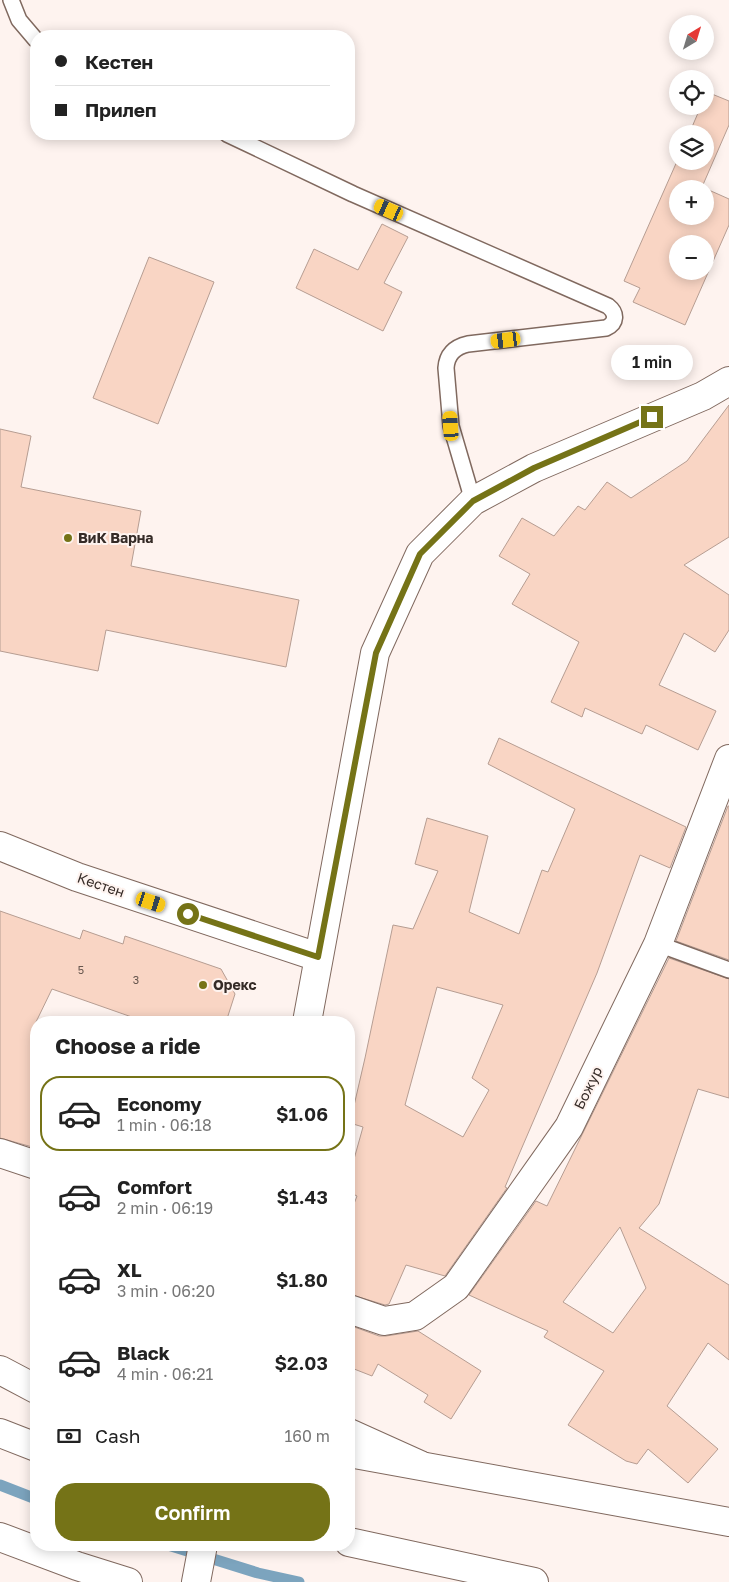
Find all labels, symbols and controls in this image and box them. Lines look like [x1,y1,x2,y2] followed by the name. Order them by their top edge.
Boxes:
[669,15,714,60] north arrow
[669,15,714,280] map controls
[85,50,153,73] text: Кестен
[669,70,714,115] button: locate
[85,98,156,121] text: Прилеп
[669,125,714,170] button: layers
[669,180,714,225] button: +
[372,197,405,223] car
[669,235,714,280] button: −
[490,331,521,349] car
[611,344,693,380] callout: 1 min
[632,352,672,372] text: 1 min
[641,406,663,428] route end
[442,411,459,441] car
[78,529,153,546] place label: ВиК Варна
[62,532,74,544] marker: ВиК Варна
[75,869,127,900] street label: Кестен
[134,890,167,914] car
[177,903,199,925] route start
[78,963,84,976] house number: 5
[133,973,139,986] house number: 3
[213,976,257,993] place label: Орекс
[197,979,209,991] marker: Орекс
[55,1032,201,1059] text: Choose a ride
[570,1064,605,1112] street label: Божур
[57,1091,102,1136] icon: car
[117,1092,202,1115] text: Economy
[276,1102,328,1125] text: $1.06
[117,1115,212,1135] text: 1 min · 06:18
[57,1174,102,1219] icon: car
[117,1175,192,1198] text: Comfort
[277,1185,328,1208] text: $1.43
[117,1198,213,1218] text: 2 min · 06:19
[57,1257,102,1302] icon: car
[117,1258,142,1281] text: XL
[276,1268,328,1291] text: $1.80
[117,1281,215,1301] text: 3 min · 06:20
[57,1340,102,1385] icon: car
[117,1341,170,1364] text: Black
[275,1351,328,1374] text: $2.03
[117,1364,213,1384] text: 4 min · 06:21
[55,1422,83,1450] icon: cash
[95,1424,140,1447] text: Cash
[284,1426,330,1446] text: 160 m
[55,1483,330,1541] button: Confirm

